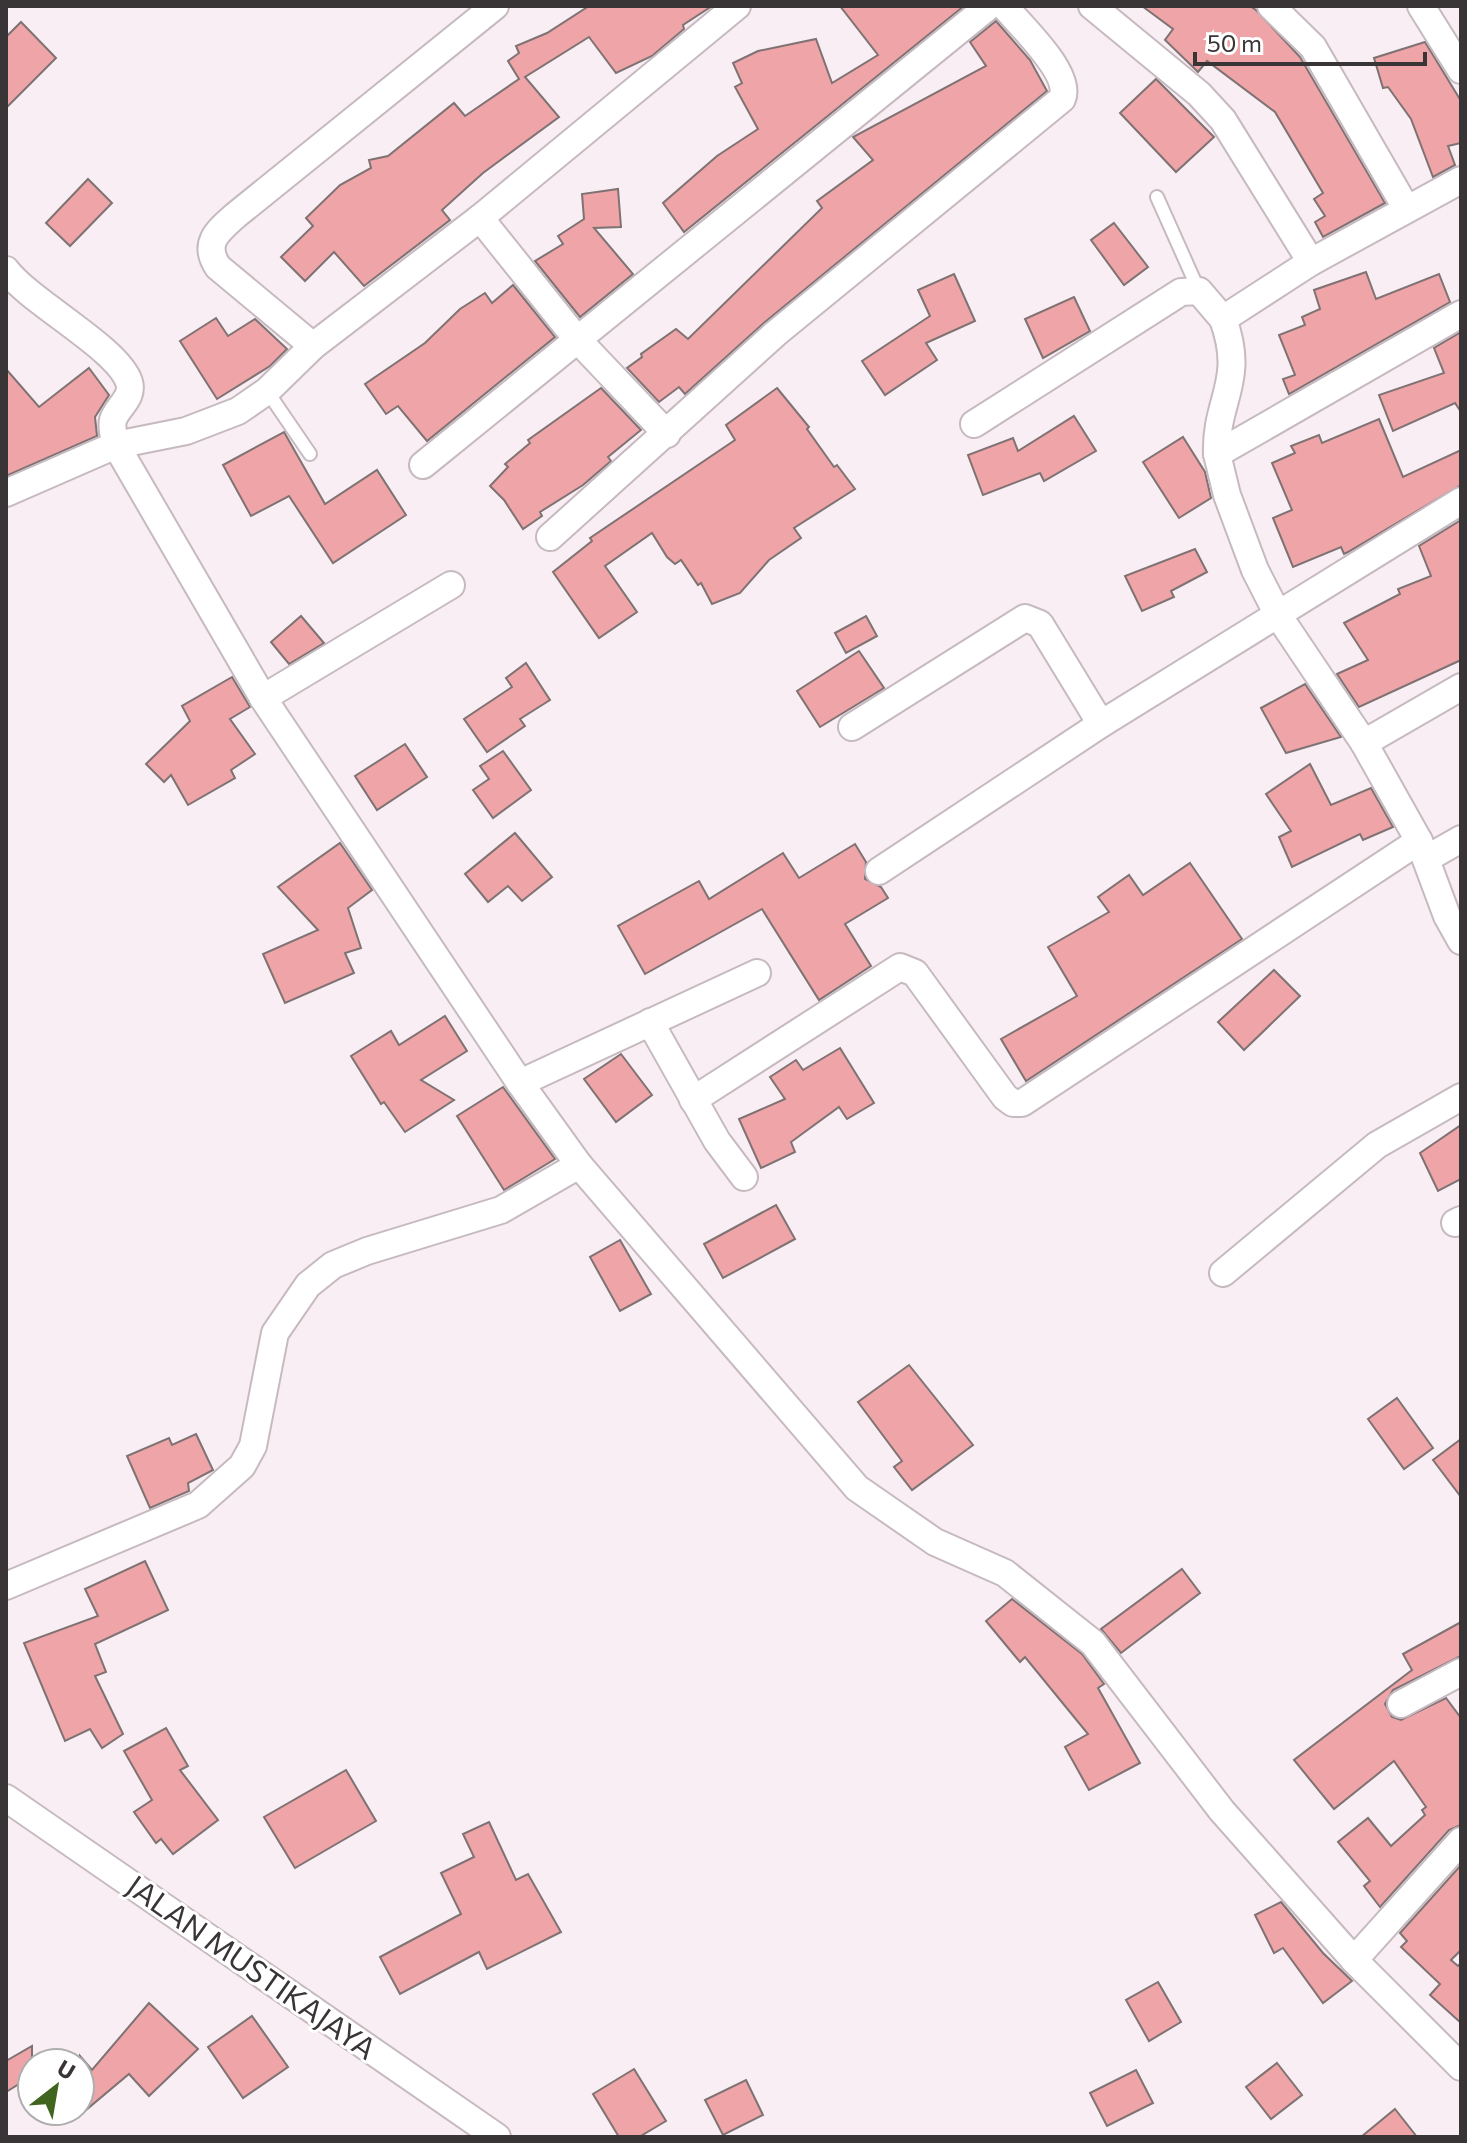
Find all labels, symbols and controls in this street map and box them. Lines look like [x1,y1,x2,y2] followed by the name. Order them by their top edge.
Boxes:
[1195,16,1425,66] scale bar
[1207,28,1262,57] text: 50 m
[121,1866,384,2066] street label: JALAN MUSTIKAJAYA
[16,2047,96,2127] north arrow
[53,2054,80,2085] text: U

